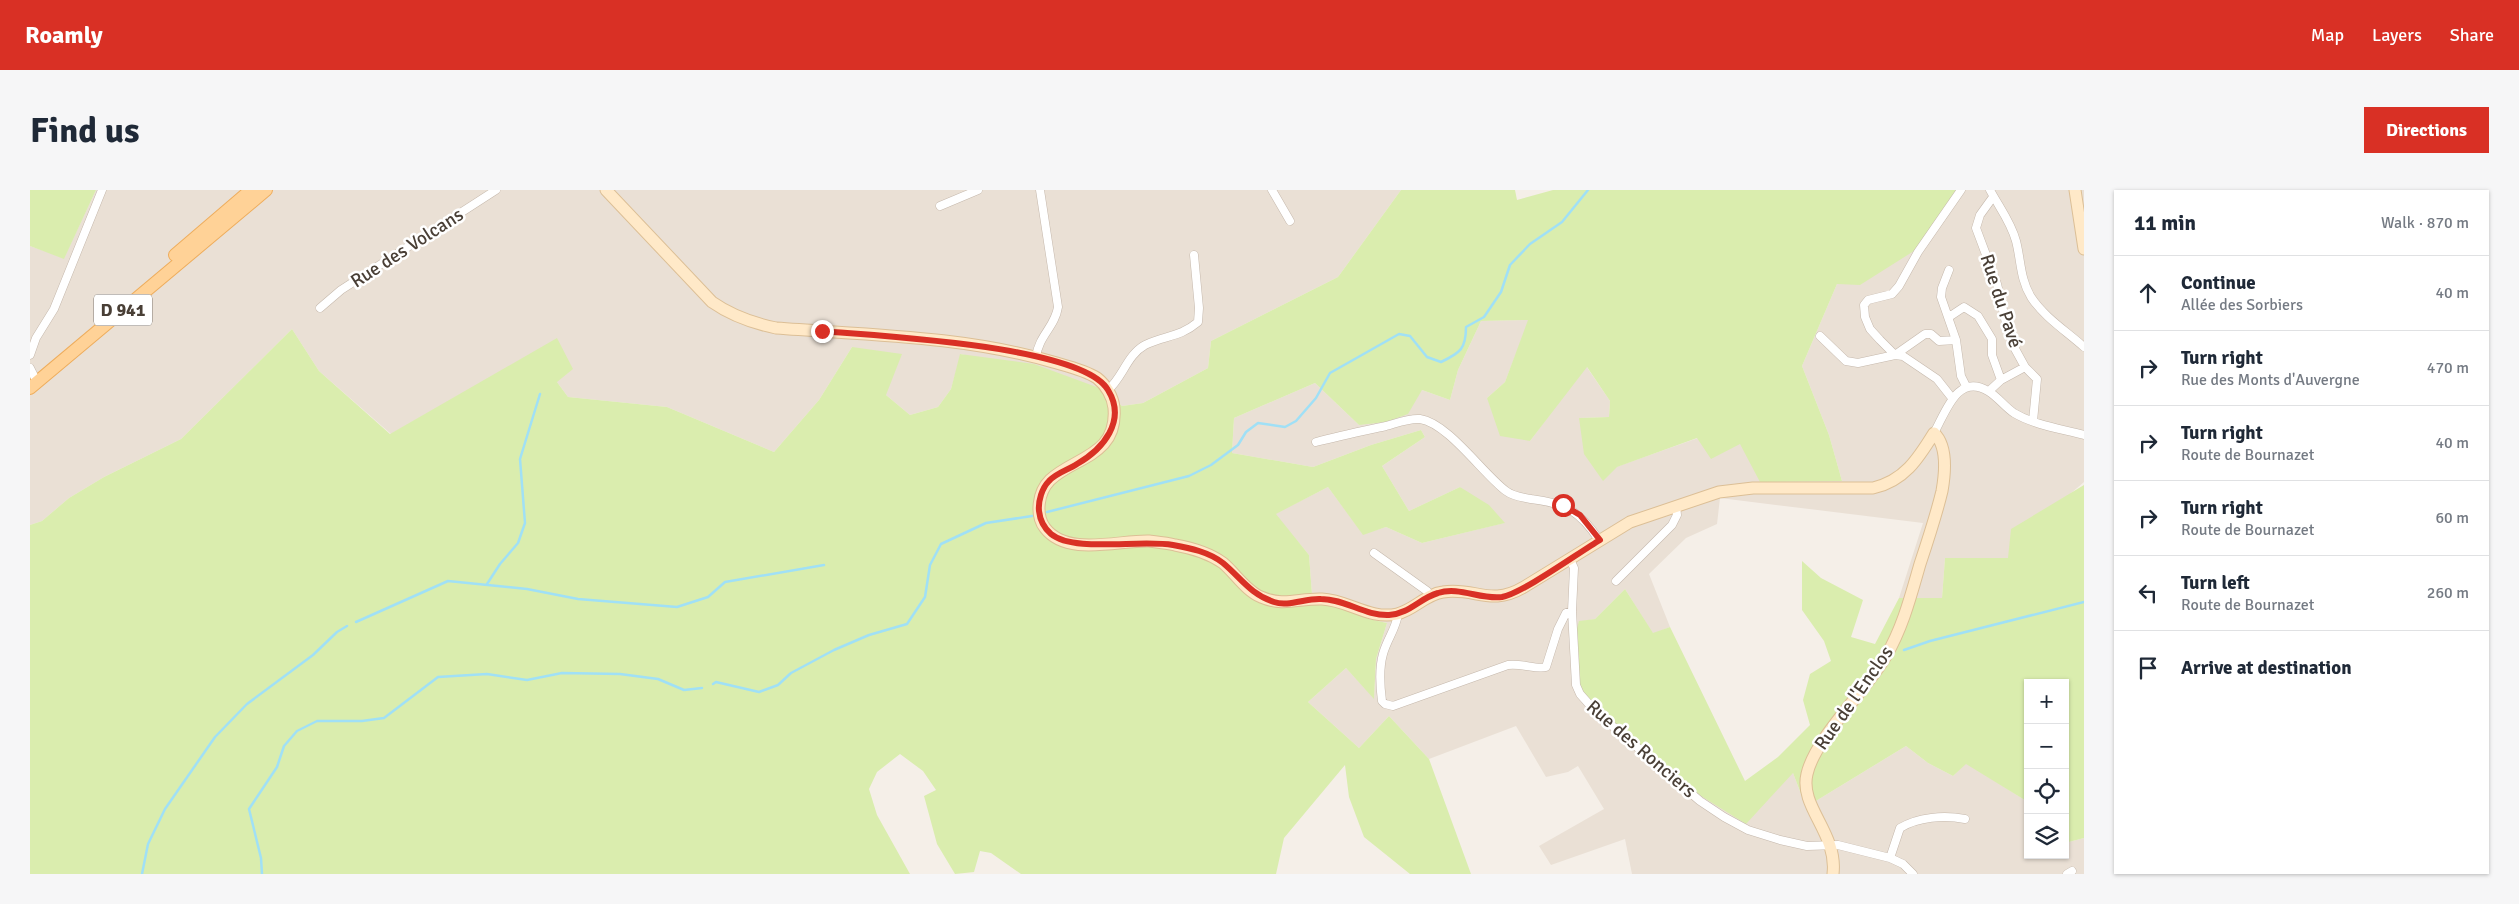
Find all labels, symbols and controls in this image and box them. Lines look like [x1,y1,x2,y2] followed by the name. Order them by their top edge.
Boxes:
[25,20,103,50] text: Roamly
[2311,24,2344,46] text: Map
[2372,24,2422,46] text: Layers
[2450,24,2494,46] text: Share
[2364,107,2489,153] button: Directions
[30,109,140,152] text: Find us
[346,203,468,293] street label: Rue des Volcans
[2134,210,2196,236] text: 11 min
[2381,213,2469,233] text: Walk · 870 m
[1975,251,2027,351] street label: Rue du Pavé
[2181,271,2256,295] text: Continue
[2134,279,2162,307] icon: ahead
[2435,283,2469,303] text: 40 m
[94,294,152,326] road number: D 941
[2181,295,2303,315] text: Allée des Sorbiers
[811,320,834,343] route end
[2181,346,2263,370] text: Turn right
[2134,354,2162,382] icon: right
[2427,358,2469,378] text: 470 m
[2181,370,2360,390] text: Rue des Monts d'Auvergne
[2181,421,2263,445] text: Turn right
[2134,429,2162,457] icon: right
[2435,433,2469,453] text: 40 m
[2181,445,2314,465] text: Route de Bournazet
[1552,494,1575,517] route start
[2181,496,2263,520] text: Turn right
[2134,504,2162,532] icon: right
[2435,508,2469,528] text: 60 m
[2181,520,2314,540] text: Route de Bournazet
[2181,571,2250,595] text: Turn left
[2134,579,2162,607] icon: left
[2427,583,2469,603] text: 260 m
[2181,595,2314,615] text: Route de Bournazet
[1809,641,1899,755] street label: Rue de l'Enclos
[2134,654,2162,682] icon: arrive
[2181,656,2352,680] text: Arrive at destination
[2024,679,2069,859] map controls
[2024,679,2069,724] button: +
[1581,695,1701,803] street label: Rue des Ronciers
[2024,724,2069,769] button: −
[2024,769,2069,814] button: locate
[2024,814,2069,859] button: layers

